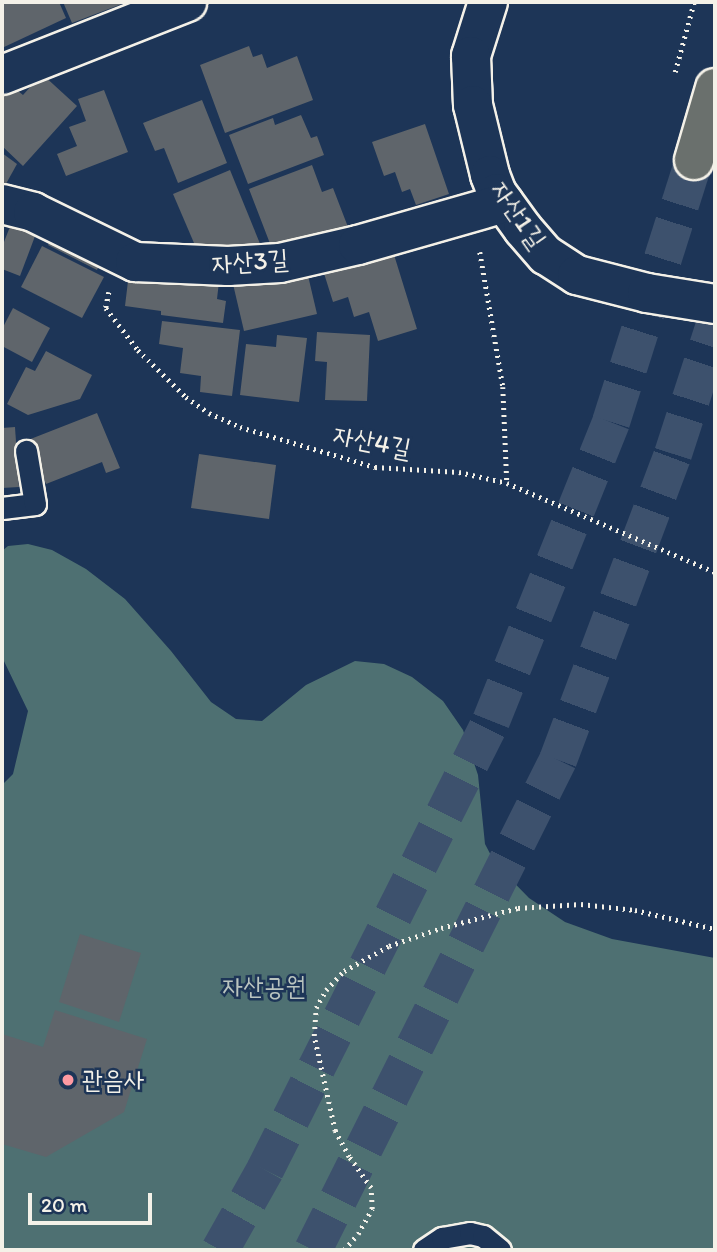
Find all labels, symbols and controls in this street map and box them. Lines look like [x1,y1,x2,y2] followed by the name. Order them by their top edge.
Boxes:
[484,175,552,255] street label: 자산1길
[211,244,289,280] street label: 자산3길
[331,419,413,465] street label: 자산4길
[222,971,306,1003] park label: 자산공원
[82,1064,145,1096] place label: 관음사
[60,1072,76,1088] marker: 관음사
[32,1178,156,1222] scale bar
[41,1192,87,1217] text: 20 m

